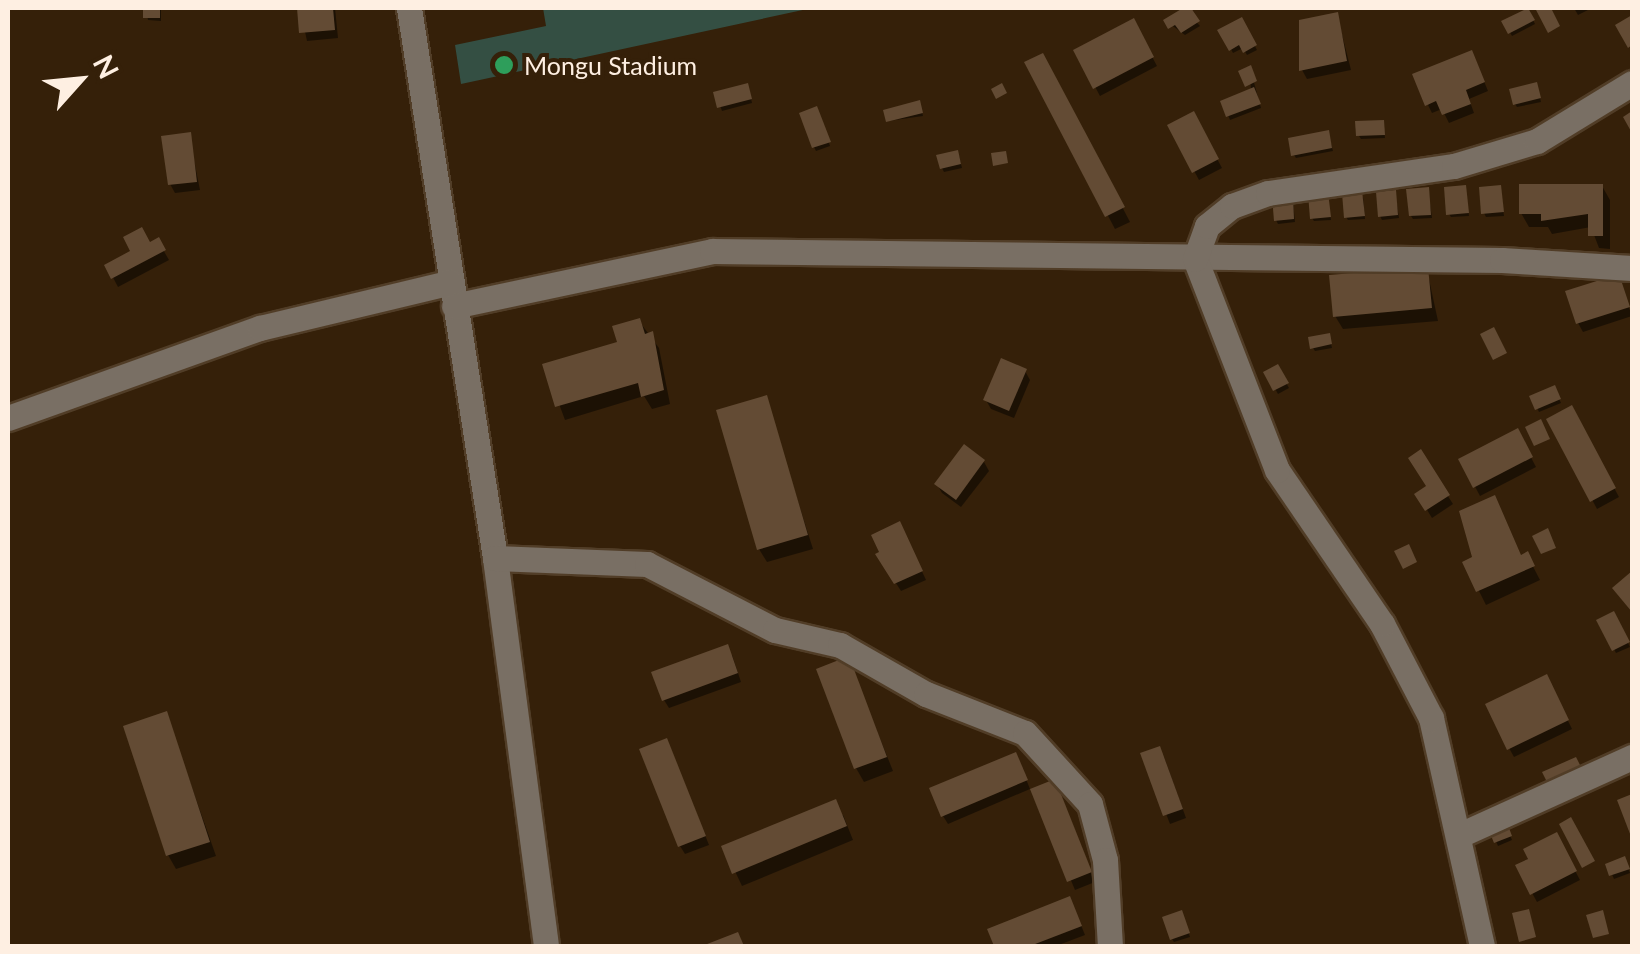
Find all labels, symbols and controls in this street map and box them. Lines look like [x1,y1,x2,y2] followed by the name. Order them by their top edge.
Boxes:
[30,30,130,130] north arrow
[87,49,127,84] text: N
[524,50,697,80] place label: Mongu Stadium
[493,54,515,76] marker: Mongu Stadium

